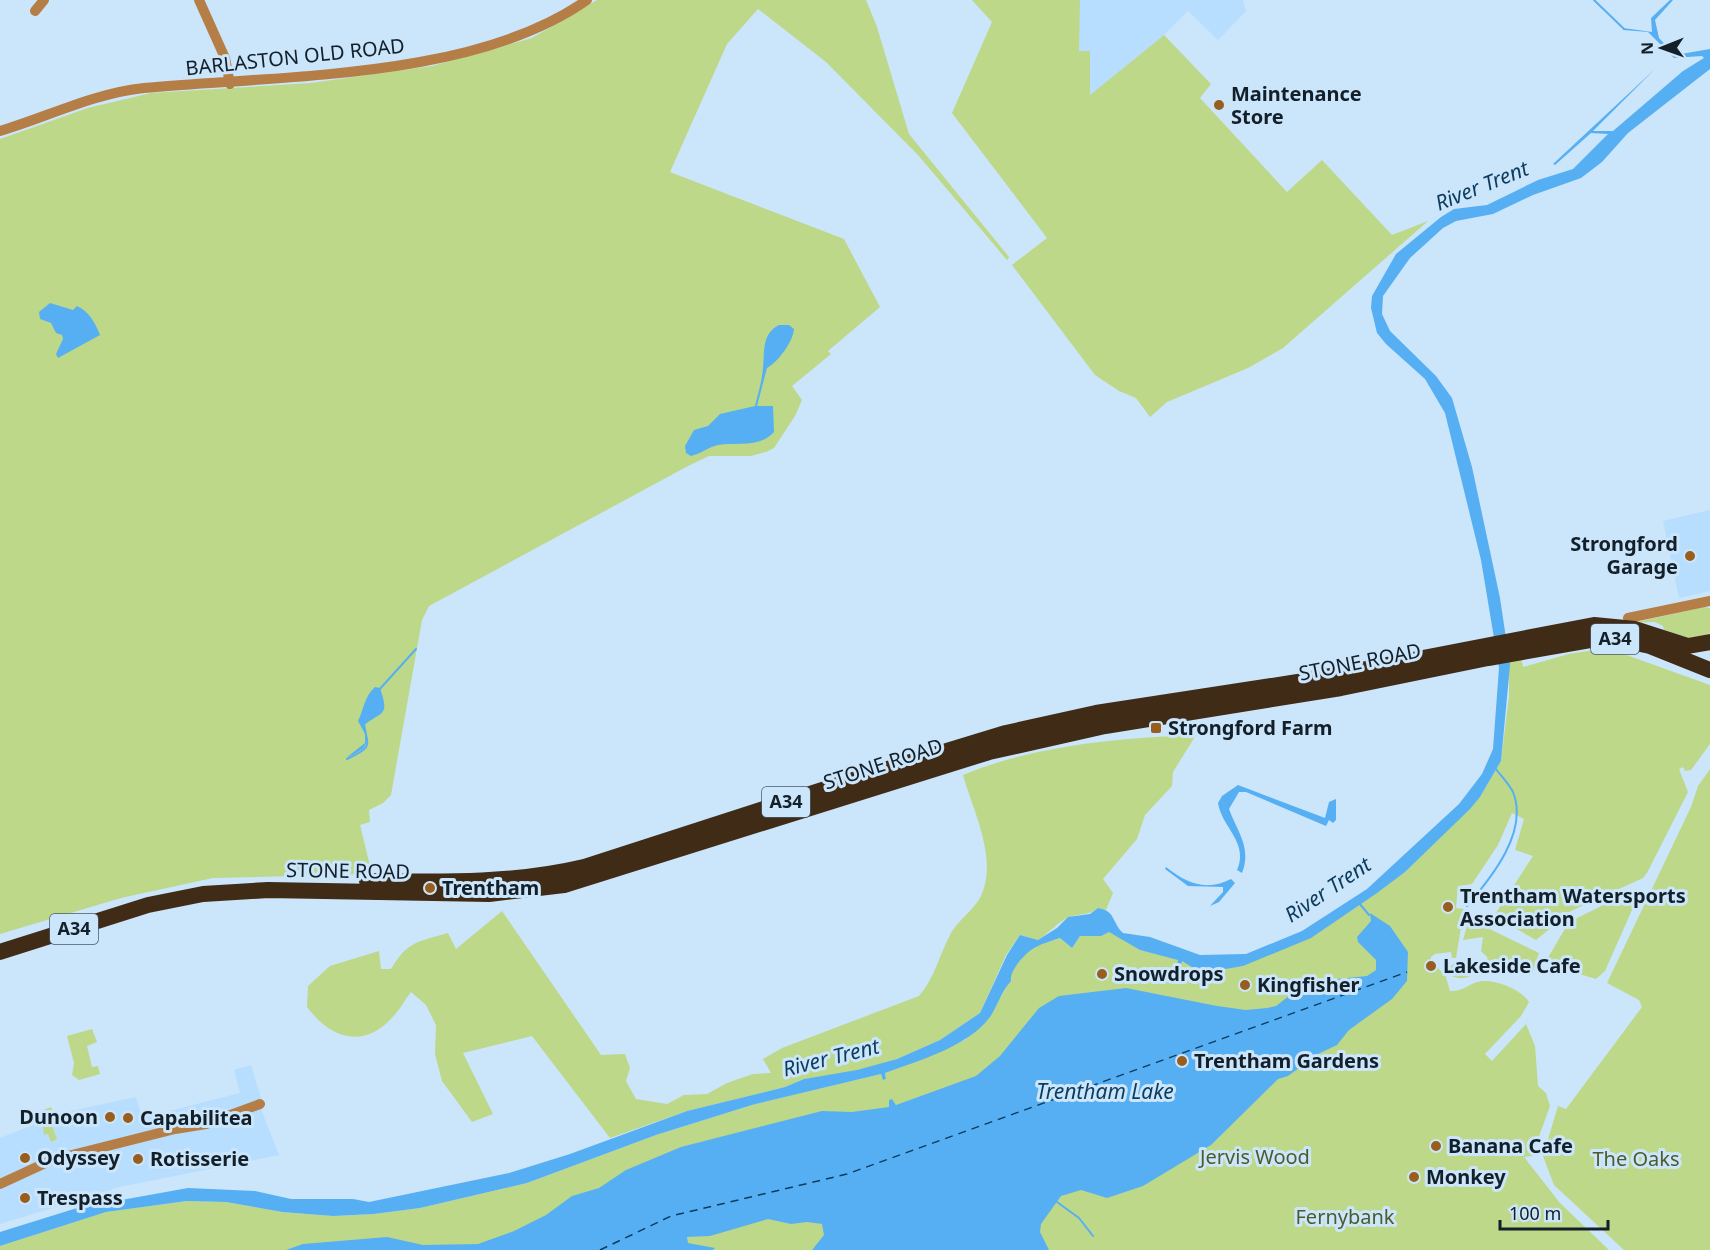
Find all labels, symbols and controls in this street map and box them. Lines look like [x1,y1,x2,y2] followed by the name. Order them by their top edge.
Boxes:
[1632,18,1692,78] north arrow
[184,32,406,81] street label: BARLASTON OLD ROAD
[1636,42,1658,55] text: N
[1231,80,1362,130] place label: Maintenance Store
[1212,98,1226,112] marker: Maintenance Store
[1431,153,1534,217] water label: River Trent
[1570,530,1678,580] place label: Strongford Garage
[1683,549,1697,563] marker: Strongford Garage
[1591,624,1639,654] road number: A34
[1297,636,1423,687] street label: STONE ROAD
[1168,714,1332,741] place label: Strongford Farm
[1149,721,1163,735] marker: Strongford Farm
[820,732,946,796] street label: STONE ROAD
[762,787,810,817] road number: A34
[1279,849,1377,928] water label: River Trent
[286,856,410,885] street label: STONE ROAD
[442,874,539,901] place label: Trentham
[423,881,437,895] marker: Trentham
[1460,882,1686,932] place label: Trentham Watersports Association
[1441,900,1455,914] marker: Trentham Watersports Association
[50,914,98,944] road number: A34
[1443,952,1581,979] place label: Lakeside Cafe
[1424,959,1438,973] marker: Lakeside Cafe
[1114,960,1224,987] place label: Snowdrops
[1095,967,1109,981] marker: Snowdrops
[1257,971,1360,998] place label: Kingfisher
[1238,978,1252,992] marker: Kingfisher
[780,1031,883,1083] water label: River Trent
[1194,1047,1379,1074] place label: Trentham Gardens
[1175,1054,1189,1068] marker: Trentham Gardens
[1036,1077,1174,1105] water label: Trentham Lake
[19,1103,98,1130] place label: Dunoon
[140,1104,253,1131] place label: Capabilitea
[103,1110,117,1124] marker: Dunoon
[121,1111,135,1125] marker: Capabilitea
[1448,1132,1573,1159] place label: Banana Cafe
[1429,1139,1443,1153] marker: Banana Cafe
[1198,1143,1310,1170] park label: Jervis Wood
[37,1144,120,1171] place label: Odyssey
[150,1145,249,1172] place label: Rotisserie
[1592,1145,1680,1172] park label: The Oaks
[18,1151,32,1165] marker: Odyssey
[131,1152,145,1166] marker: Rotisserie
[1426,1163,1506,1190] place label: Monkey
[1407,1170,1421,1184] marker: Monkey
[37,1184,123,1211] place label: Trespass
[18,1191,32,1205] marker: Trespass
[1500,1193,1608,1231] scale bar
[1509,1201,1561,1225] text: 100 m
[1295,1203,1395,1230] park label: Fernybank

